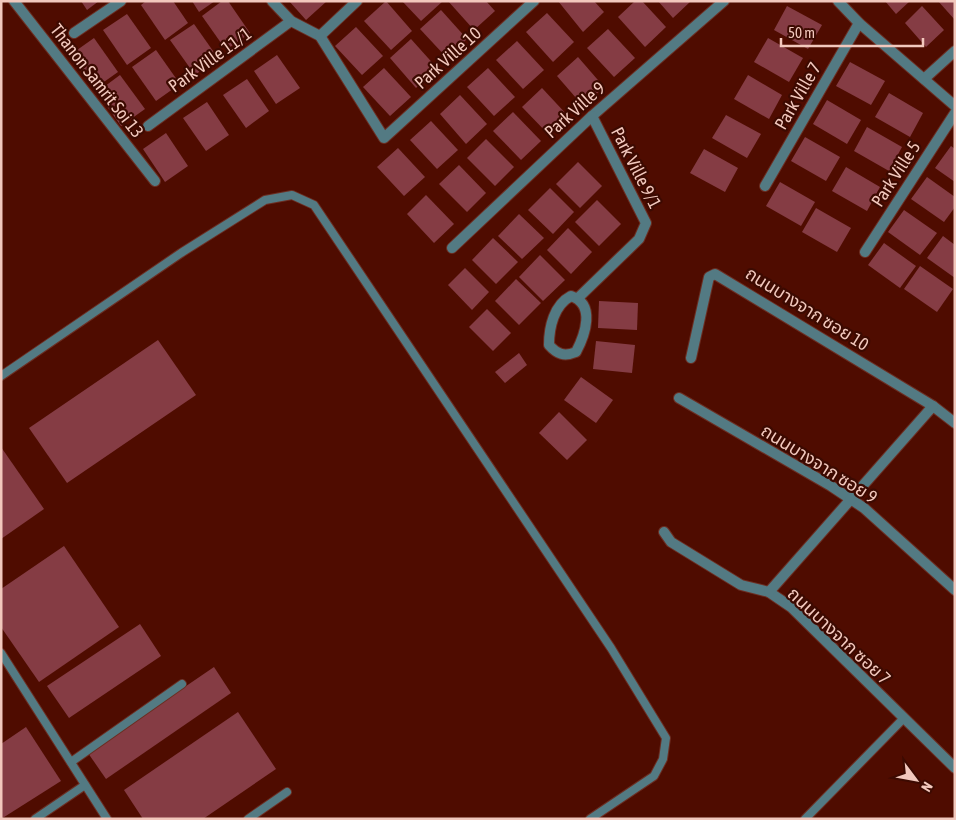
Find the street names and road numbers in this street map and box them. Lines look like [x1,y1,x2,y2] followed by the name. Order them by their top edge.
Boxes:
[46,20,148,142] street label: Thanon Samrit Soi 13
[410,22,485,93] street label: Park Ville 10
[164,23,255,97] street label: Park Ville 11/1
[770,58,825,133] street label: Park Ville 7
[540,77,609,142] street label: Park Ville 9
[607,124,666,212] street label: Park Ville 9/1
[867,137,925,210] street label: Park Ville 5
[742,262,873,355] street label: ถนนบางจาก ซอย 10
[757,419,881,508] street label: ถนนบางจาก ซอย 9
[784,583,895,689] street label: ถนนบางจาก ซอย 7

